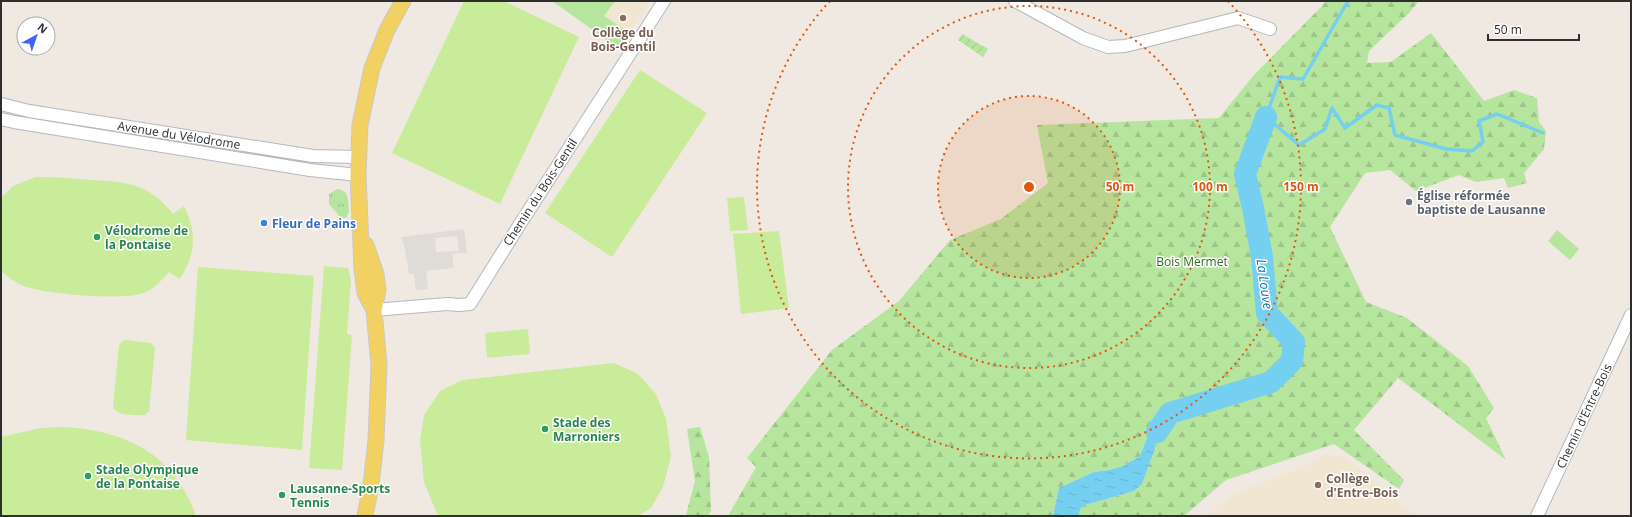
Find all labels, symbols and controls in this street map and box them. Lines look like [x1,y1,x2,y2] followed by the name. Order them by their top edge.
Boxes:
[618,13,628,23] marker: Collège du Bois-Gentil
[16,16,56,56] north arrow
[1488,16,1579,42] scale bar
[34,19,51,37] text: N
[1494,21,1522,38] text: 50 m
[590,24,656,55] place label: Collège du Bois-Gentil
[116,117,242,153] street label: Avenue du Vélodrome
[499,135,581,249] street label: Chemin du Bois-Gentil
[1106,178,1134,195] text: 50 m
[1192,178,1228,195] text: 100 m
[1283,178,1319,195] text: 150 m
[1022,180,1036,194] centre of rings
[1417,187,1545,218] place label: Église réformée baptiste de Lausanne
[1404,197,1414,207] marker: Église réformée baptiste de Lausanne
[272,215,356,232] place label: Fleur de Pains
[259,218,269,228] marker: Fleur de Pains
[105,222,188,253] place label: Vélodrome de la Pontaise
[92,232,102,242] marker: Vélodrome de la Pontaise
[1156,253,1228,270] park label: Bois Mermet
[1253,258,1277,311] water label: La Louve
[1552,361,1616,471] street label: Chemin d'Entre-Bois
[553,414,620,445] place label: Stade des Marroniers
[540,424,550,434] marker: Stade des Marroniers
[96,461,199,492] place label: Stade Olympique de la Pontaise
[1326,470,1398,501] place label: Collège d'Entre-Bois
[83,471,93,481] marker: Stade Olympique de la Pontaise
[290,480,390,511] place label: Lausanne-Sports Tennis
[1313,480,1323,490] marker: Collège d'Entre-Bois
[277,490,287,500] marker: Lausanne-Sports Tennis

